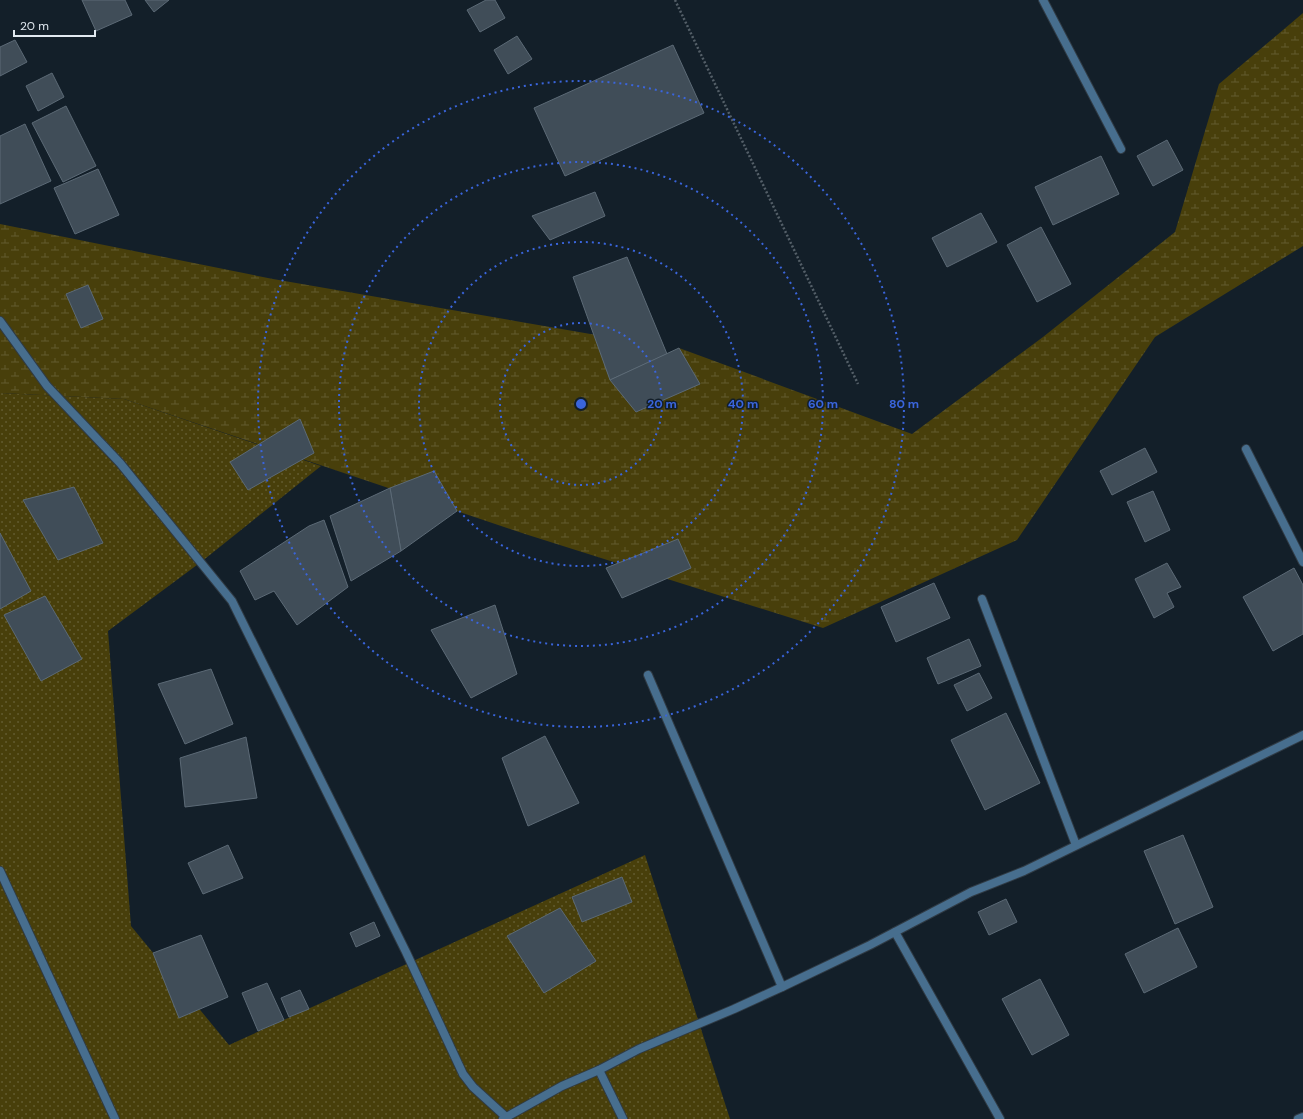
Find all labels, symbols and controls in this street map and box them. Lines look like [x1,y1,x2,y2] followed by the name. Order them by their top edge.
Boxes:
[14,12,95,38] scale bar
[20,18,49,34] text: 20 m
[647,396,677,412] text: 20 m
[728,396,758,412] text: 40 m
[808,396,838,412] text: 60 m
[889,396,919,412] text: 80 m
[574,397,588,411] centre of rings

